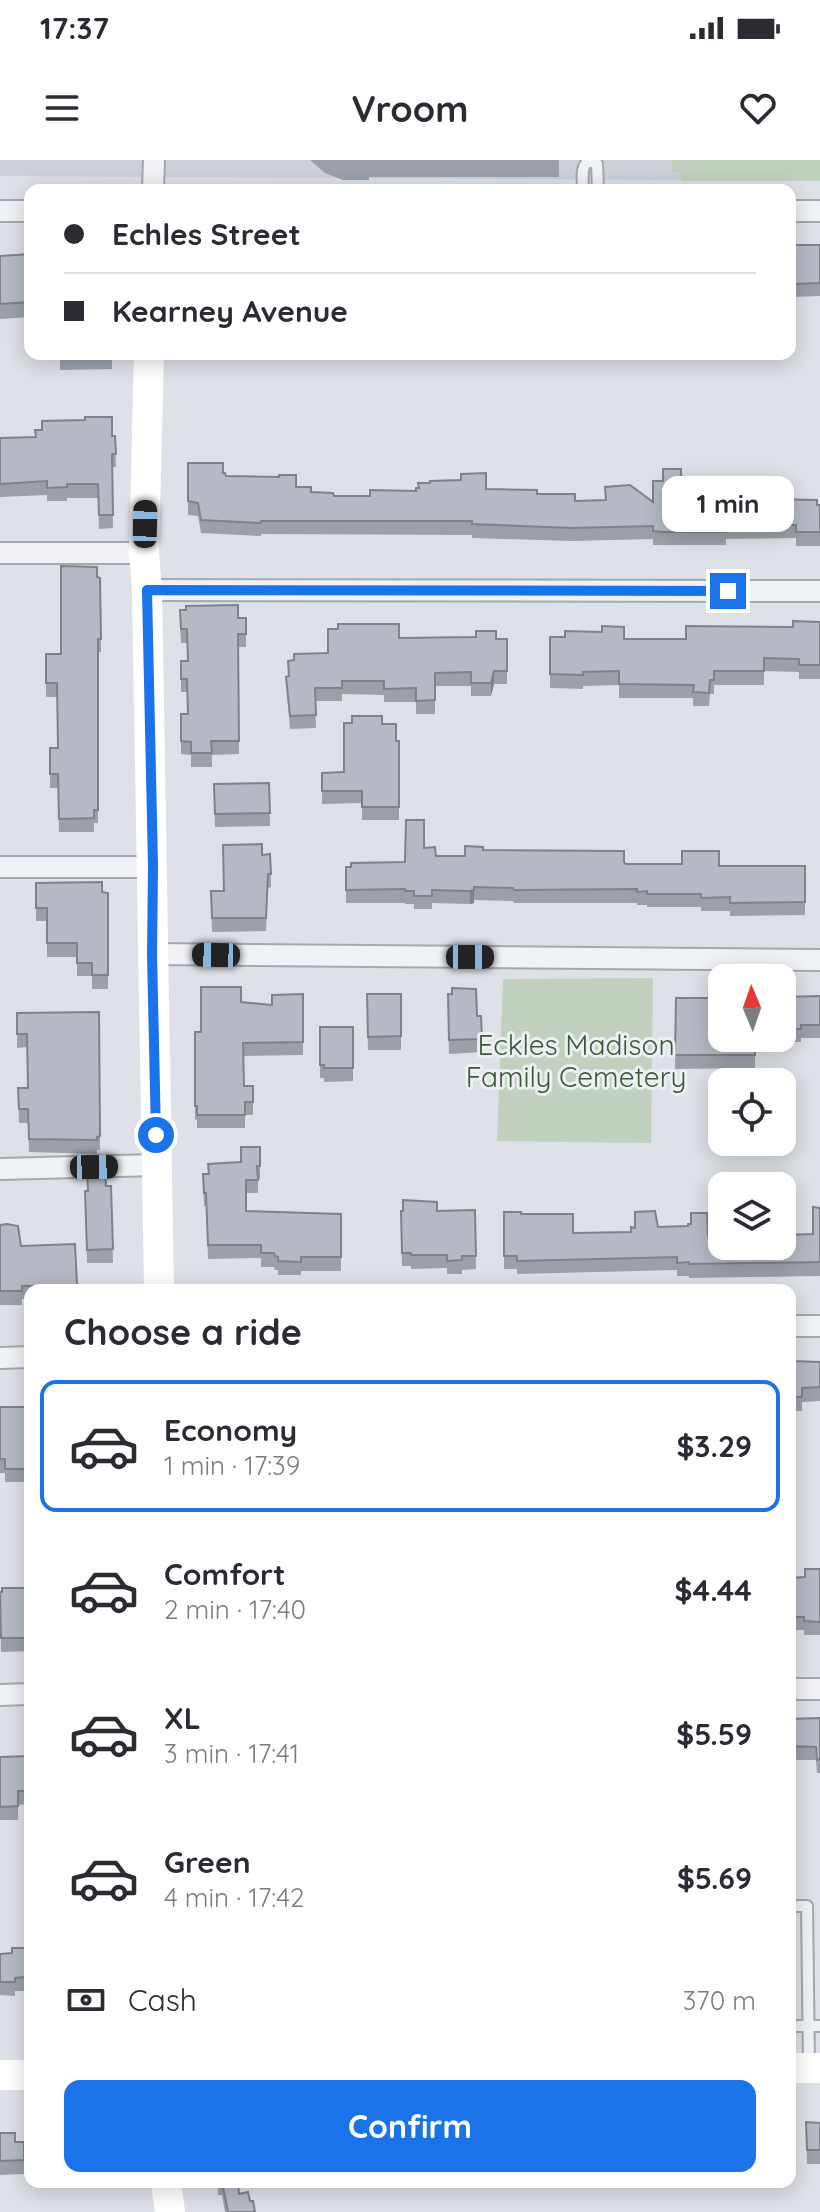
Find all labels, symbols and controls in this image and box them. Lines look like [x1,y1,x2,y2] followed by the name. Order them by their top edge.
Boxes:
[40,9,109,47] text: 17:37
[40,86,84,130] icon: menu
[352,86,468,131] text: Vroom
[736,86,780,130] icon: heart
[112,215,301,253] text: Echles Street
[112,292,348,330] text: Kearney Avenue
[662,475,794,531] callout: 1 min
[697,487,760,520] text: 1 min
[133,500,157,548] car
[710,573,746,609] route end
[192,943,240,967] car
[446,945,494,969] car
[708,964,796,1052] north arrow
[708,964,796,1260] map controls
[466,1027,686,1094] park label: Eckles Madison Family Cemetery
[708,1068,796,1156] button: locate
[138,1117,174,1153] route start
[70,1155,118,1179] car
[708,1172,796,1260] button: layers
[64,1309,302,1354] text: Choose a ride
[68,1410,140,1482] icon: car
[164,1411,297,1449] text: Economy
[676,1427,752,1465] text: $3.29
[164,1449,300,1482] text: 1 min · 17:39
[68,1554,140,1626] icon: car
[164,1555,285,1593] text: Comfort
[675,1571,752,1609] text: $4.44
[164,1593,306,1626] text: 2 min · 17:40
[68,1698,140,1770] icon: car
[164,1699,201,1737] text: XL
[676,1715,752,1753] text: $5.59
[164,1737,299,1770] text: 3 min · 17:41
[68,1842,140,1914] icon: car
[164,1843,251,1881] text: Green
[677,1859,752,1897] text: $5.69
[164,1881,304,1914] text: 4 min · 17:42
[64,1978,108,2022] icon: cash
[128,1981,197,2019] text: Cash
[683,1984,756,2017] text: 370 m
[64,2080,756,2172] button: Confirm

